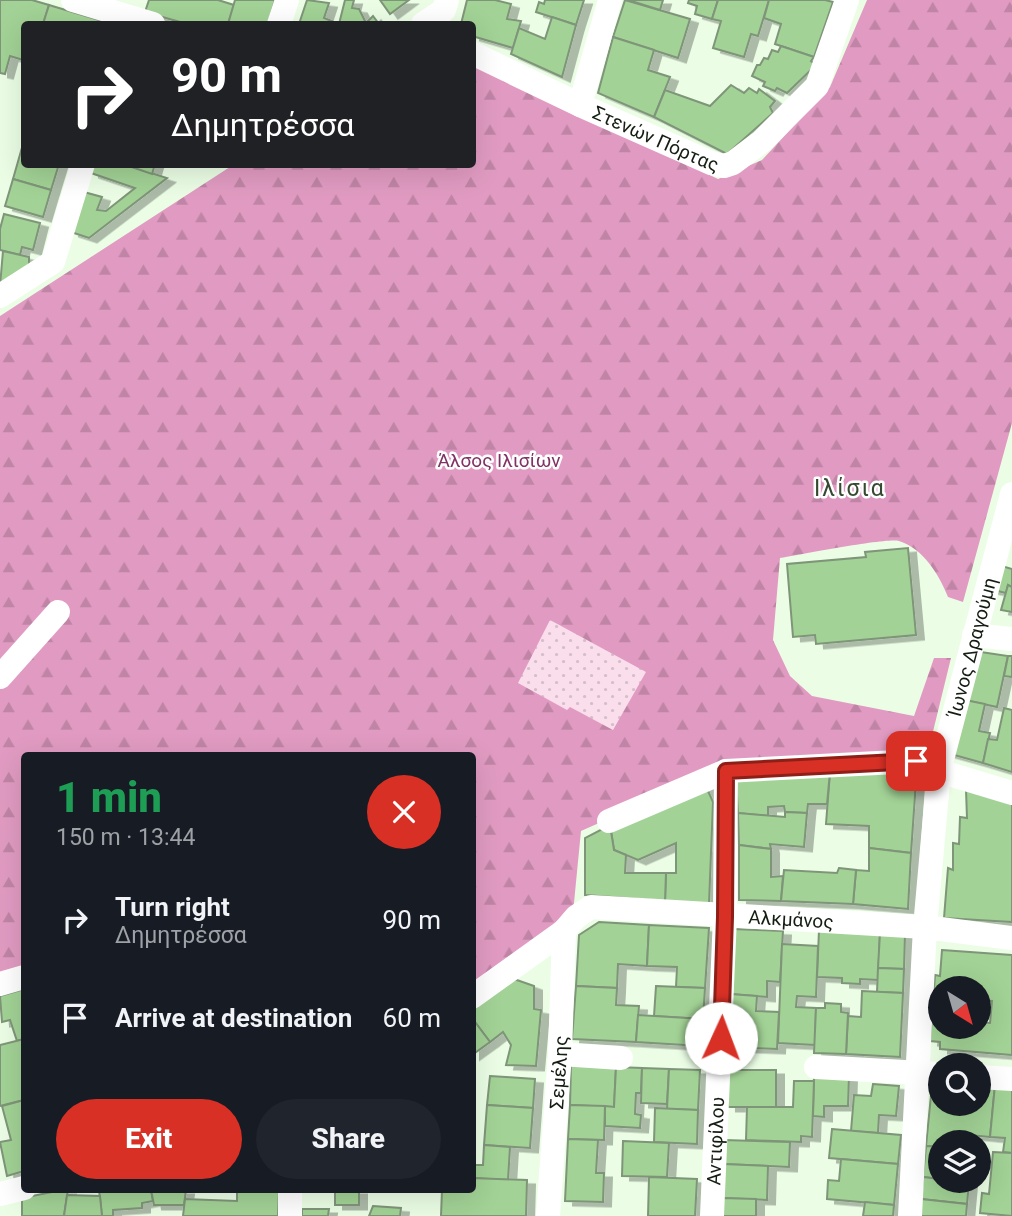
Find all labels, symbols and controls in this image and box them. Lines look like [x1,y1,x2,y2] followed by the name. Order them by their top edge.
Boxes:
[171,47,282,104] text: 90 m
[56,49,147,140] icon: right
[589,101,721,176] street label: Στενών Πόρτας
[171,106,354,144] text: Δημητρέσσα
[438,449,561,472] park label: Άλσος Ιλισίων
[814,475,886,502] district label: Iλίσια
[942,575,1001,721] street label: Ίωνος Δραγούμη
[886,731,946,791] pin
[897,742,935,780] icon: arrive
[56,773,162,822] text: 1 min
[367,775,441,849] button: close
[56,824,195,851] text: 150 m · 13:44
[115,892,230,922] text: Turn right
[56,901,94,939] icon: right
[383,905,441,935] text: 90 m
[748,905,834,933] street label: Αλκμάνος
[115,922,247,949] text: Δημητρέσσα
[928,976,990,1040] north arrow
[928,976,991,1193] map controls
[56,999,94,1037] icon: arrive
[684,1001,758,1075] position arrow
[115,1003,352,1033] text: Arrive at destination
[383,1003,441,1033] text: 60 m
[544,1035,572,1110] street label: Σεμέλης
[928,1053,991,1116] button: search
[702,1096,729,1186] street label: Αντιφίλου
[56,1099,242,1179] button: Exit
[256,1099,441,1179] button: Share
[928,1130,991,1193] button: layers

